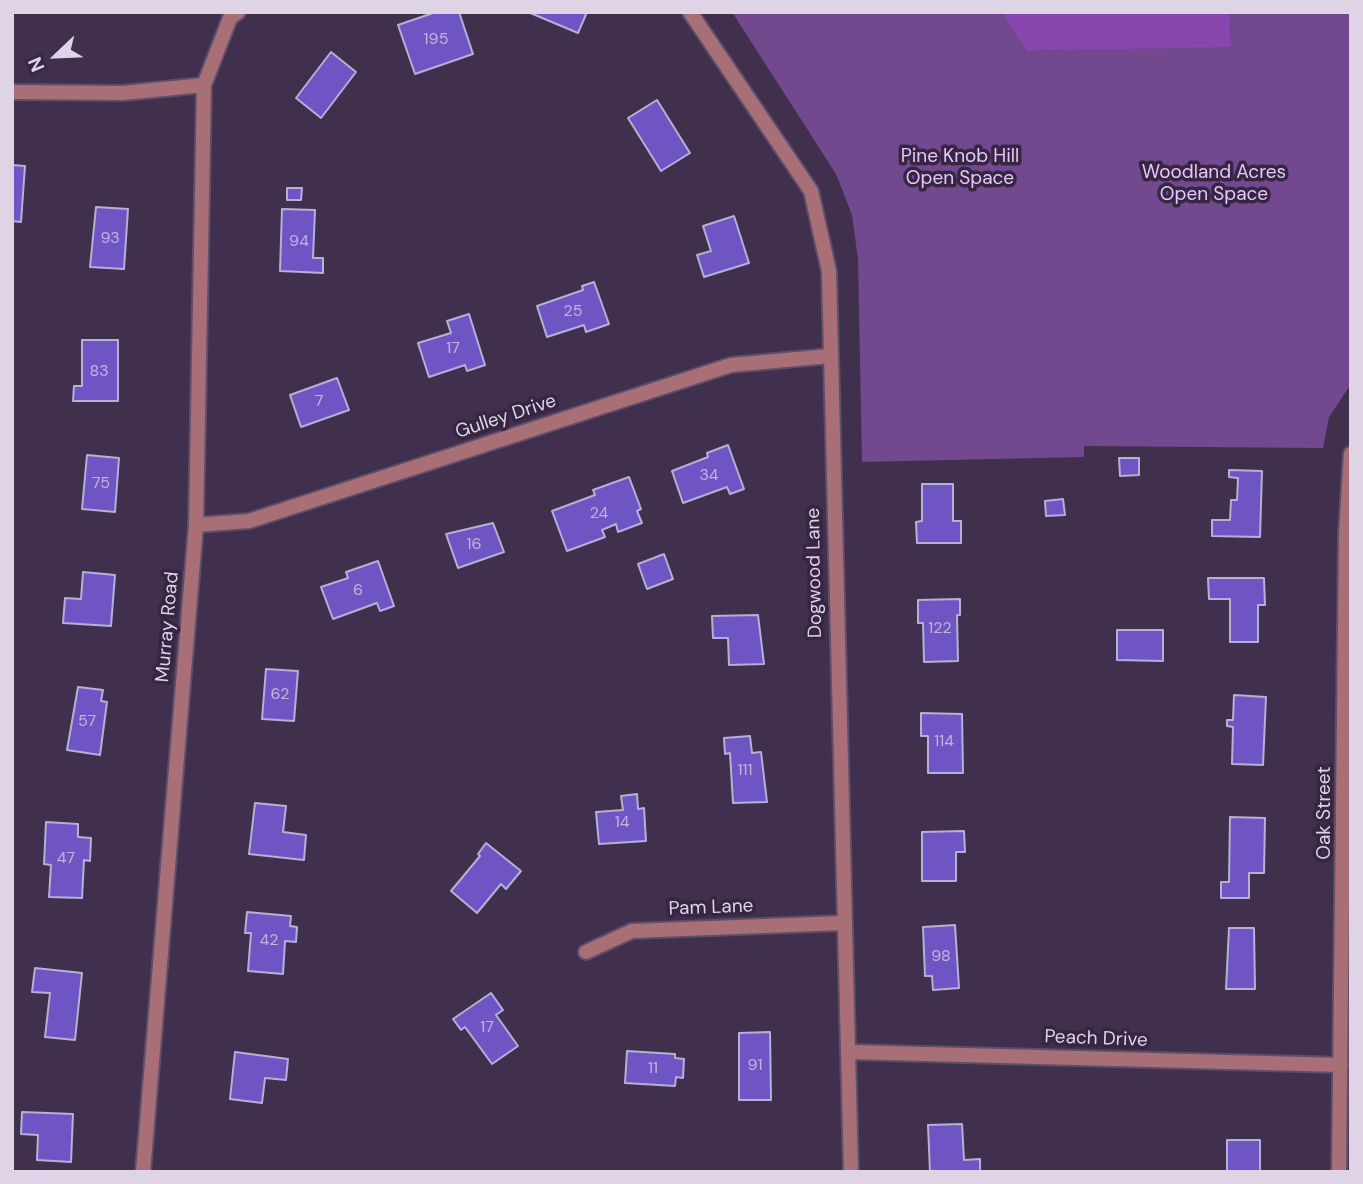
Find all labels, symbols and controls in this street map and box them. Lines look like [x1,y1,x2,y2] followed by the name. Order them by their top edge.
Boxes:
[21,21,91,91] north arrow
[424,30,448,50] house number: 195
[22,53,50,76] text: N
[901,146,1019,190] park label: Pine Knob Hill Open Space
[1142,162,1286,206] park label: Woodland Acres Open Space
[100,229,120,249] house number: 93
[289,232,309,252] house number: 94
[564,302,582,322] house number: 25
[446,339,460,359] house number: 17
[89,362,109,382] house number: 83
[453,390,559,444] street label: Gulley Drive
[315,392,323,412] house number: 7
[699,466,719,486] house number: 34
[92,474,110,494] house number: 75
[590,504,608,524] house number: 24
[802,508,828,638] street label: Dogwood Lane
[466,535,482,555] house number: 16
[152,571,184,683] street label: Murray Road
[353,581,363,601] house number: 6
[928,619,952,639] house number: 122
[271,685,289,705] house number: 62
[78,712,96,732] house number: 57
[934,732,954,752] house number: 114
[738,761,752,781] house number: 111
[1314,766,1336,860] street label: Oak Street
[615,813,629,833] house number: 14
[57,849,75,869] house number: 47
[668,895,754,921] street label: Pam Lane
[260,931,278,951] house number: 42
[931,947,951,967] house number: 98
[480,1018,494,1038] house number: 17
[1044,1026,1148,1052] street label: Peach Drive
[748,1056,762,1076] house number: 91
[648,1059,658,1079] house number: 11

